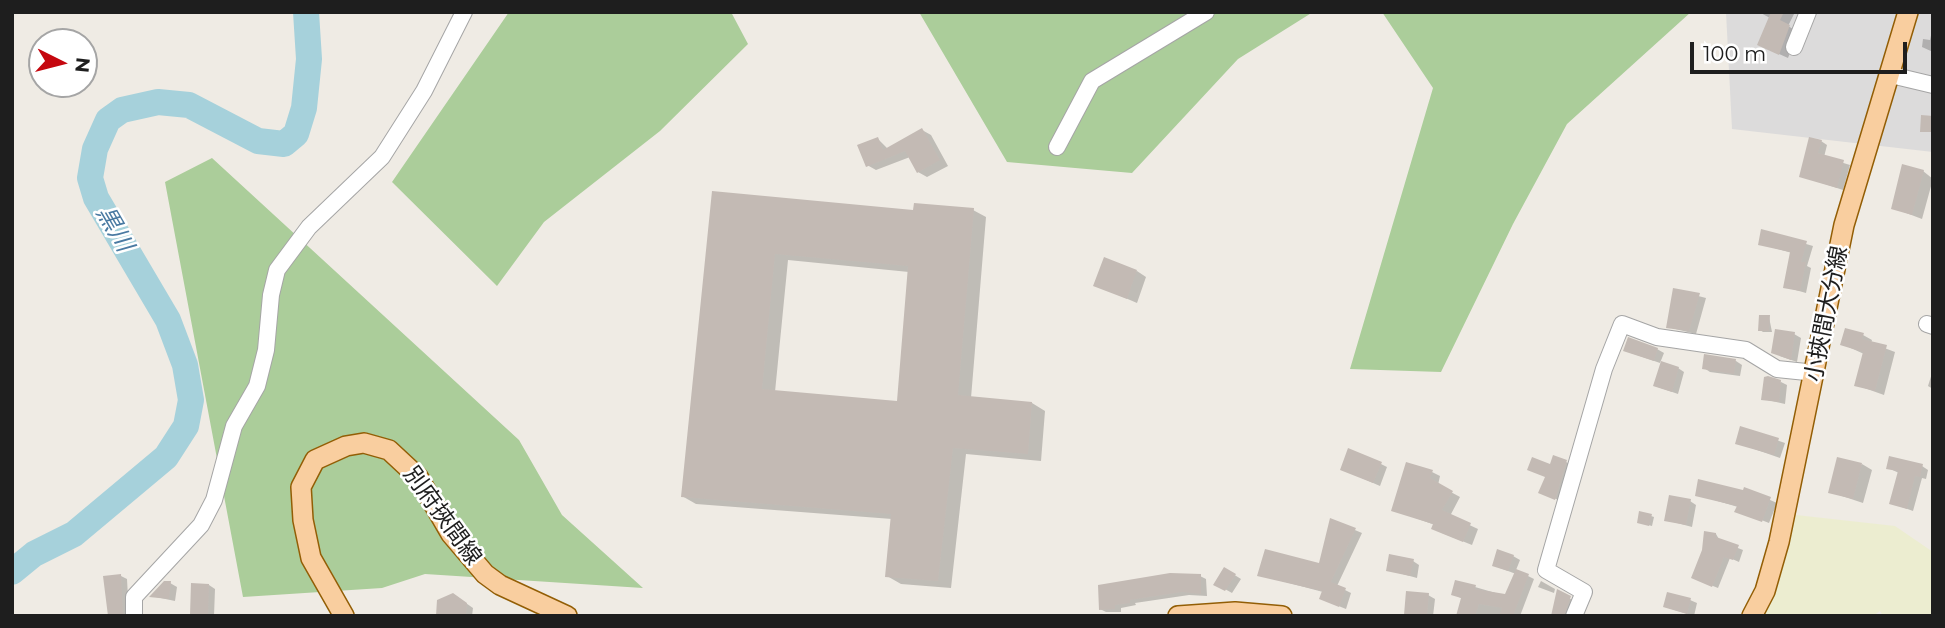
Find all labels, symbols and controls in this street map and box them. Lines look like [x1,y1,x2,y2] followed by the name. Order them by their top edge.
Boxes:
[28,28,98,98] north arrow
[1693,28,1910,72] scale bar
[1703,41,1766,66] text: 100 m
[70,56,95,74] text: N
[90,201,138,257] water label: 黒川
[1800,244,1854,384] street label: 小挾間大分線
[397,461,487,571] street label: 別府挾間線

